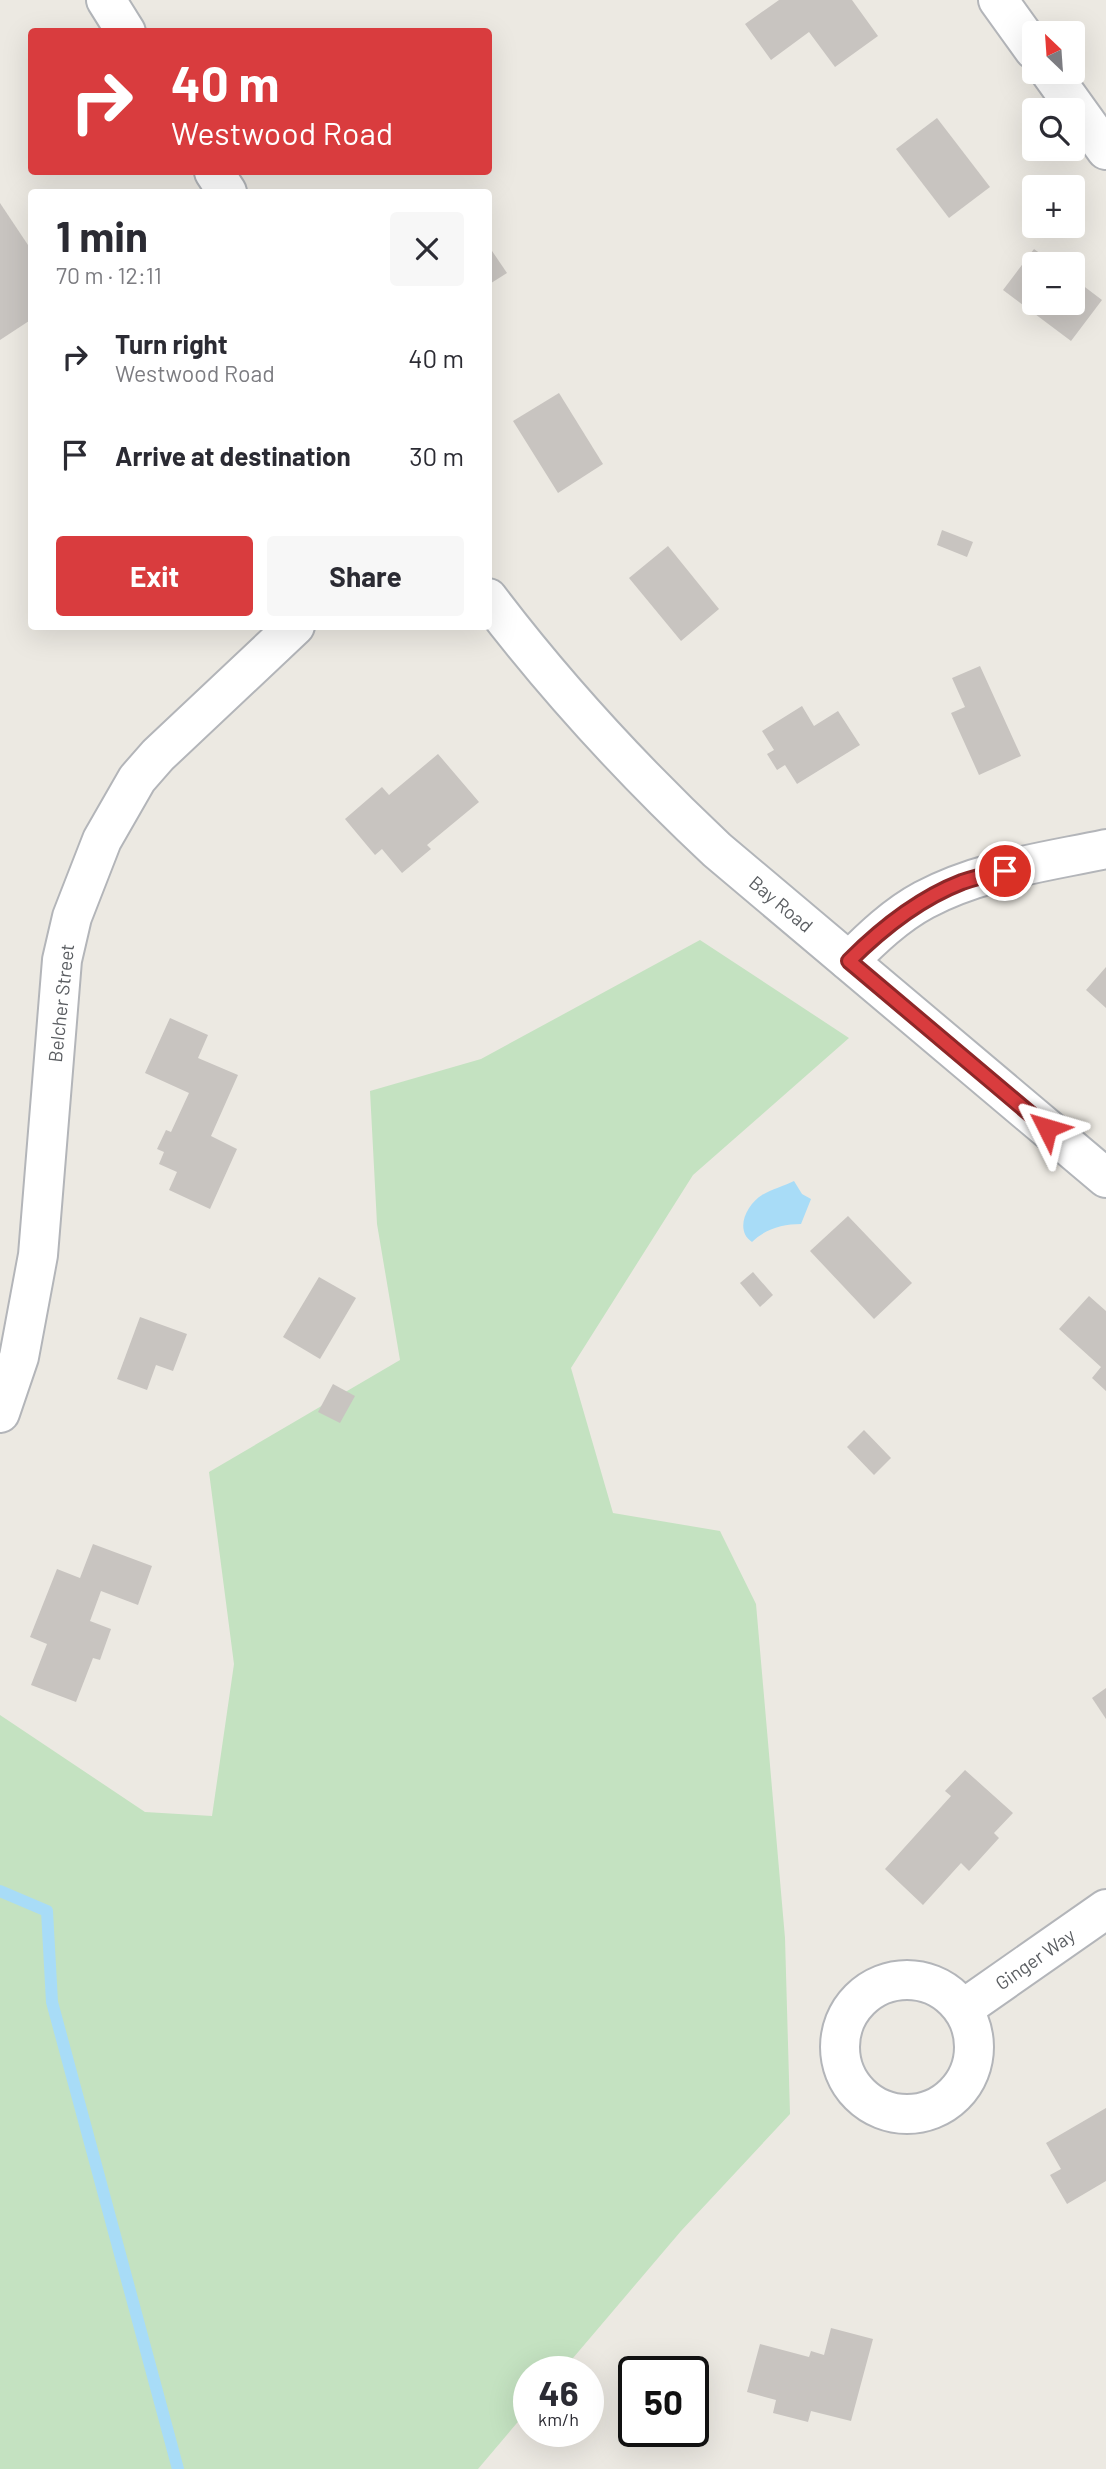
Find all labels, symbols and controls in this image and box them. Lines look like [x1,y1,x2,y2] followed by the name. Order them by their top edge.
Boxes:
[1022,21,1085,84] north arrow
[1022,21,1085,315] map controls
[171,53,279,112] text: 40 m
[56,56,147,147] icon: right
[1022,98,1085,161] button: search
[171,113,393,151] text: Westwood Road
[1022,175,1085,238] button: +
[56,210,148,260] text: 1 min
[390,212,464,286] button: close
[1022,252,1085,315] button: −
[56,261,162,289] text: 70 m · 12:11
[115,328,228,359] text: Turn right
[56,338,94,376] icon: right
[408,342,464,373] text: 40 m
[115,359,275,387] text: Westwood Road
[56,436,94,474] icon: arrive
[115,440,351,471] text: Arrive at destination
[409,440,464,471] text: 30 m
[56,536,253,616] button: Exit
[267,536,464,616] button: Share
[975,841,1035,901] pin
[986,852,1024,890] icon: arrive
[745,870,818,937] street label: Bay Road
[43,943,78,1063] street label: Belcher Street
[1010,1091,1084,1165] position arrow
[990,1923,1079,1994] street label: Ginger Way
[618,2356,709,2447] speed limit sign: 50
[539,2371,578,2413] text: 46
[538,2408,579,2430] text: km/h

